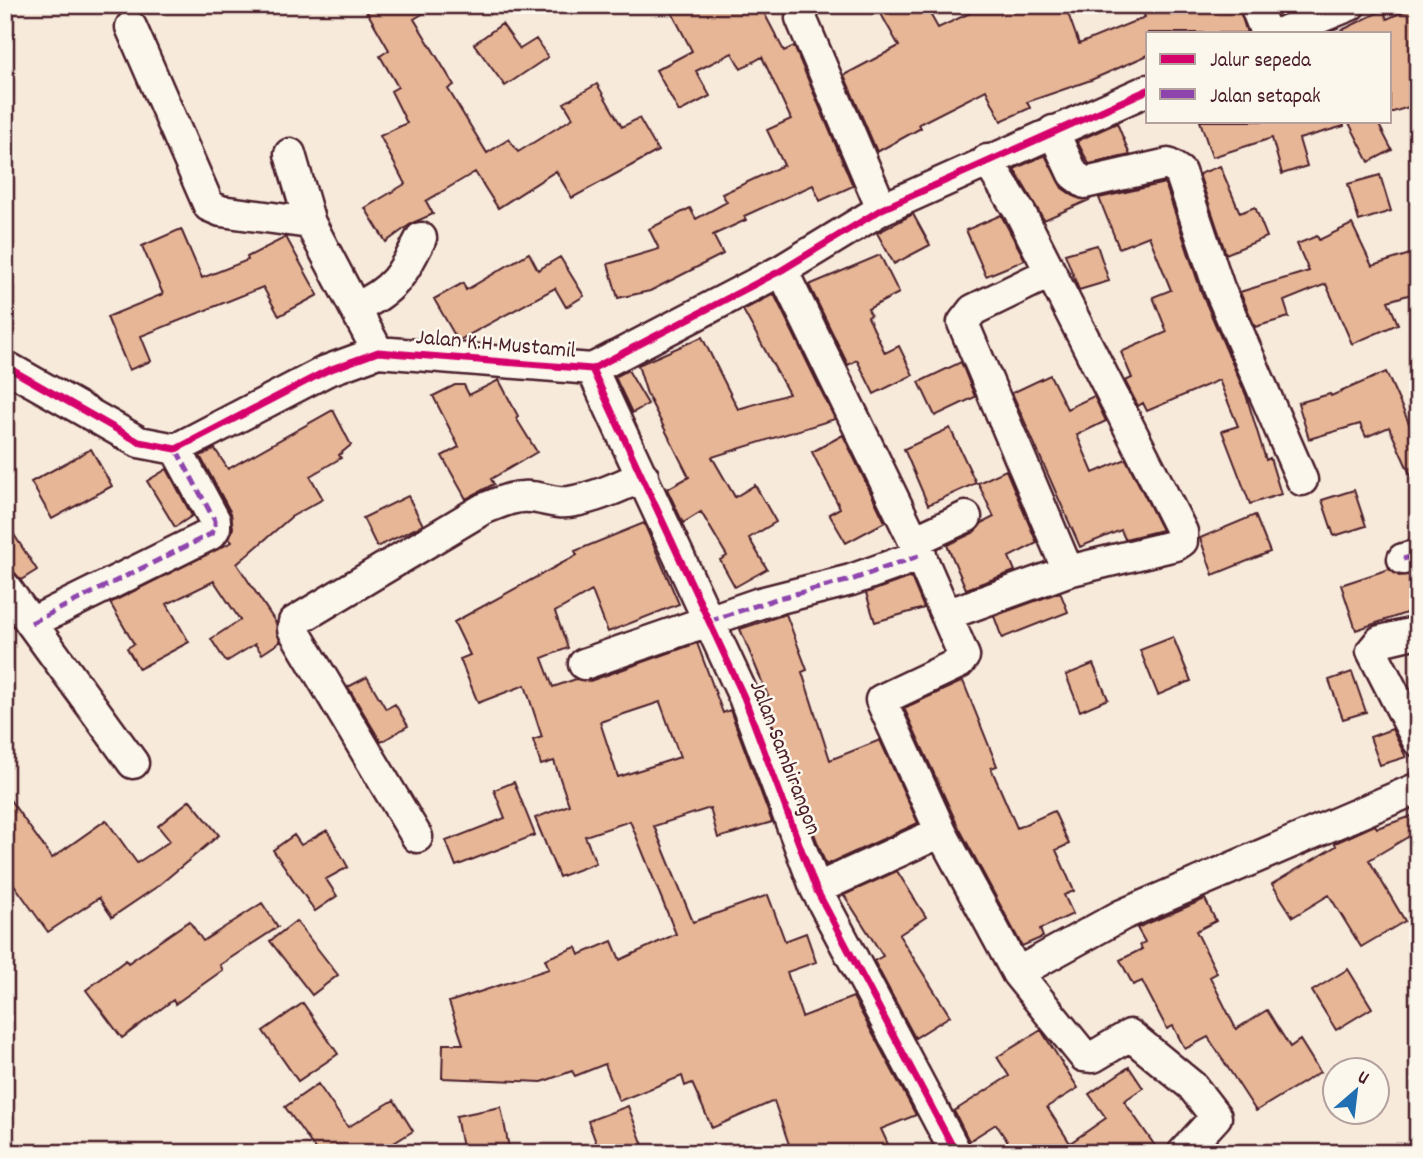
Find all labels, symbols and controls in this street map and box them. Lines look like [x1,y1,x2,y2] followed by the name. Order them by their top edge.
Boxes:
[1146,32,1392,122] legend
[1210,47,1312,77] text: Jalur sepeda
[1210,83,1321,113] text: Jalan setapak
[414,322,578,369] street label: Jalan K.H Mustamil
[739,676,828,840] street label: Jalan Sambirangon
[1322,1056,1392,1126] north arrow
[1352,1065,1373,1093] text: U

